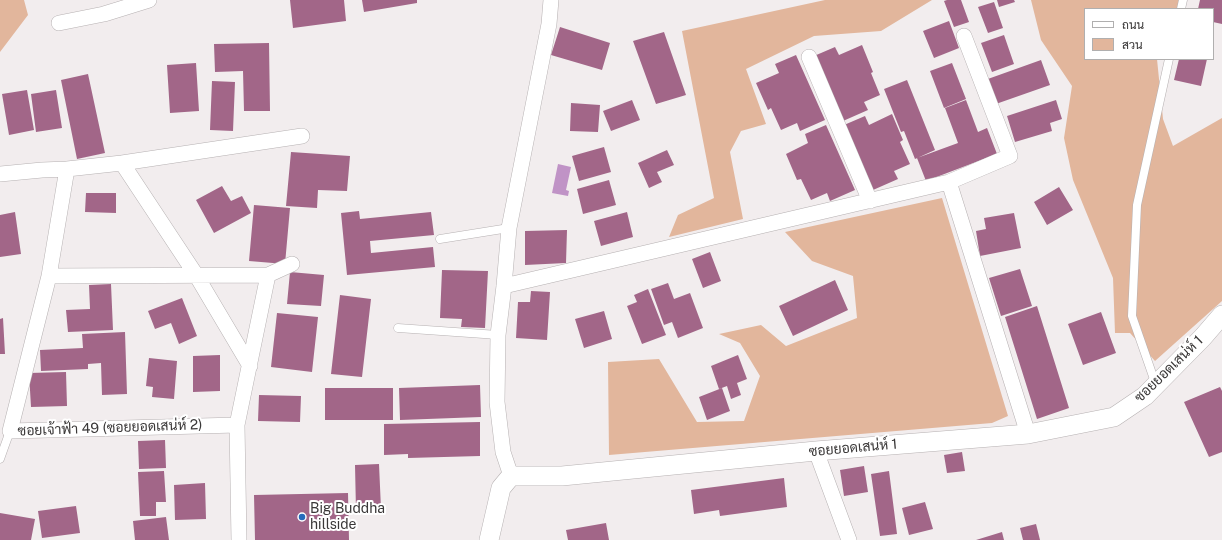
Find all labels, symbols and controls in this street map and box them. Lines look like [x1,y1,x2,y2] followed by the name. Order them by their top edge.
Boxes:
[1084,8,1214,60] legend
[1122,18,1144,32] text: ถนน
[1122,38,1143,52] text: สวน
[1131,332,1207,406] street label: ซอยยอดเสน่ห์ 1
[17,416,203,440] street label: ซอยเจ้าฟ้า 49 (ซอยยอดเสน่ห์ 2)
[808,436,898,460] street label: ซอยยอดเสน่ห์ 1
[310,501,385,534] place label: Big Buddha hillside
[297,512,307,522] marker: Big Buddha hillside

